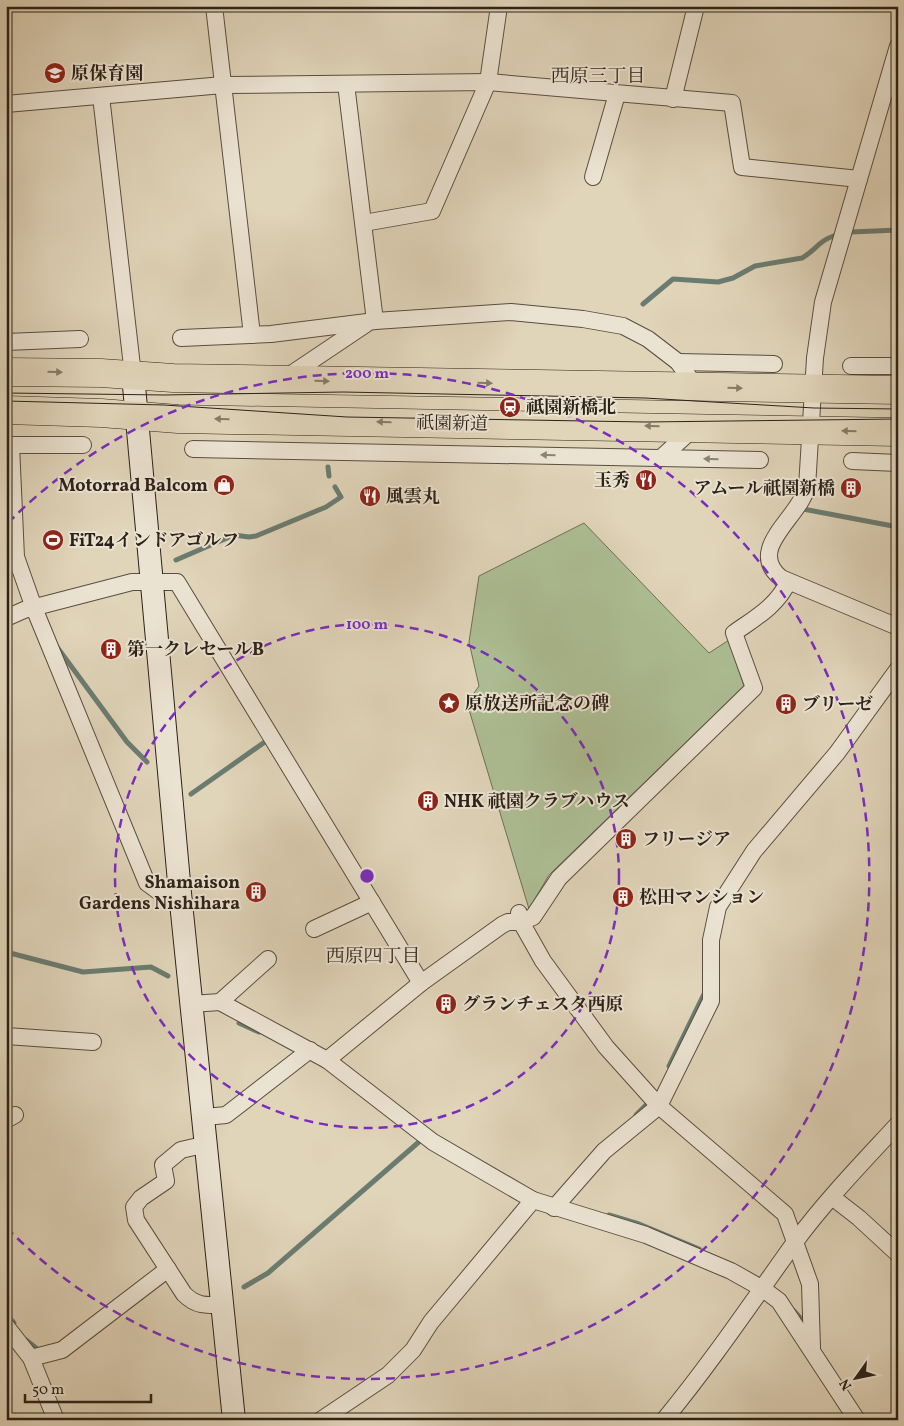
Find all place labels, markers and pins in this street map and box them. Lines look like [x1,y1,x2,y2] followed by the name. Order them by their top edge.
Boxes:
[43,61,67,85] school or university icon: 原保育園
[71,62,143,87] place label: 原保育園
[498,395,522,419] station icon: 祗園新橋北
[526,396,616,421] place label: 祗園新橋北
[634,468,658,492] restaurant icon: 玉秀
[594,469,630,494] place label: 玉秀
[212,473,236,497] shop icon: Motorrad Balcom
[58,474,208,499] place label: Motorrad Balcom
[839,476,863,500] building icon: アムール祇園新橋
[694,477,835,502] place label: アムール祇園新橋
[358,484,382,508] restaurant icon: 風雲丸
[386,485,440,510] place label: 風雲丸
[41,528,65,552] sports icon: FiT24インドアゴルフ
[69,529,239,554] place label: FiT24インドアゴルフ
[99,637,123,661] building icon: 第一クレセールB
[127,638,264,663] place label: 第一クレセールB
[437,691,461,715] place icon: 原放送所記念の碑
[465,692,609,717] place label: 原放送所記念の碑
[774,692,798,716] building icon: ブリーゼ
[802,693,873,718] place label: ブリーゼ
[416,789,440,813] building icon: NHK 祇園クラブハウス
[444,790,630,815] place label: NHK 祇園クラブハウス
[614,827,638,851] building icon: フリージア
[642,828,731,853] place label: フリージア
[358,867,376,885] centre of rings
[79,871,240,917] place label: Shamaison Gardens Nishihara
[244,880,268,904] building icon: Shamaison Gardens Nishihara
[611,885,635,909] building icon: 松田マンション
[639,886,764,911] place label: 松田マンション
[434,992,458,1016] building icon: グランチェスタ西原
[462,993,623,1018] place label: グランチェスタ西原

